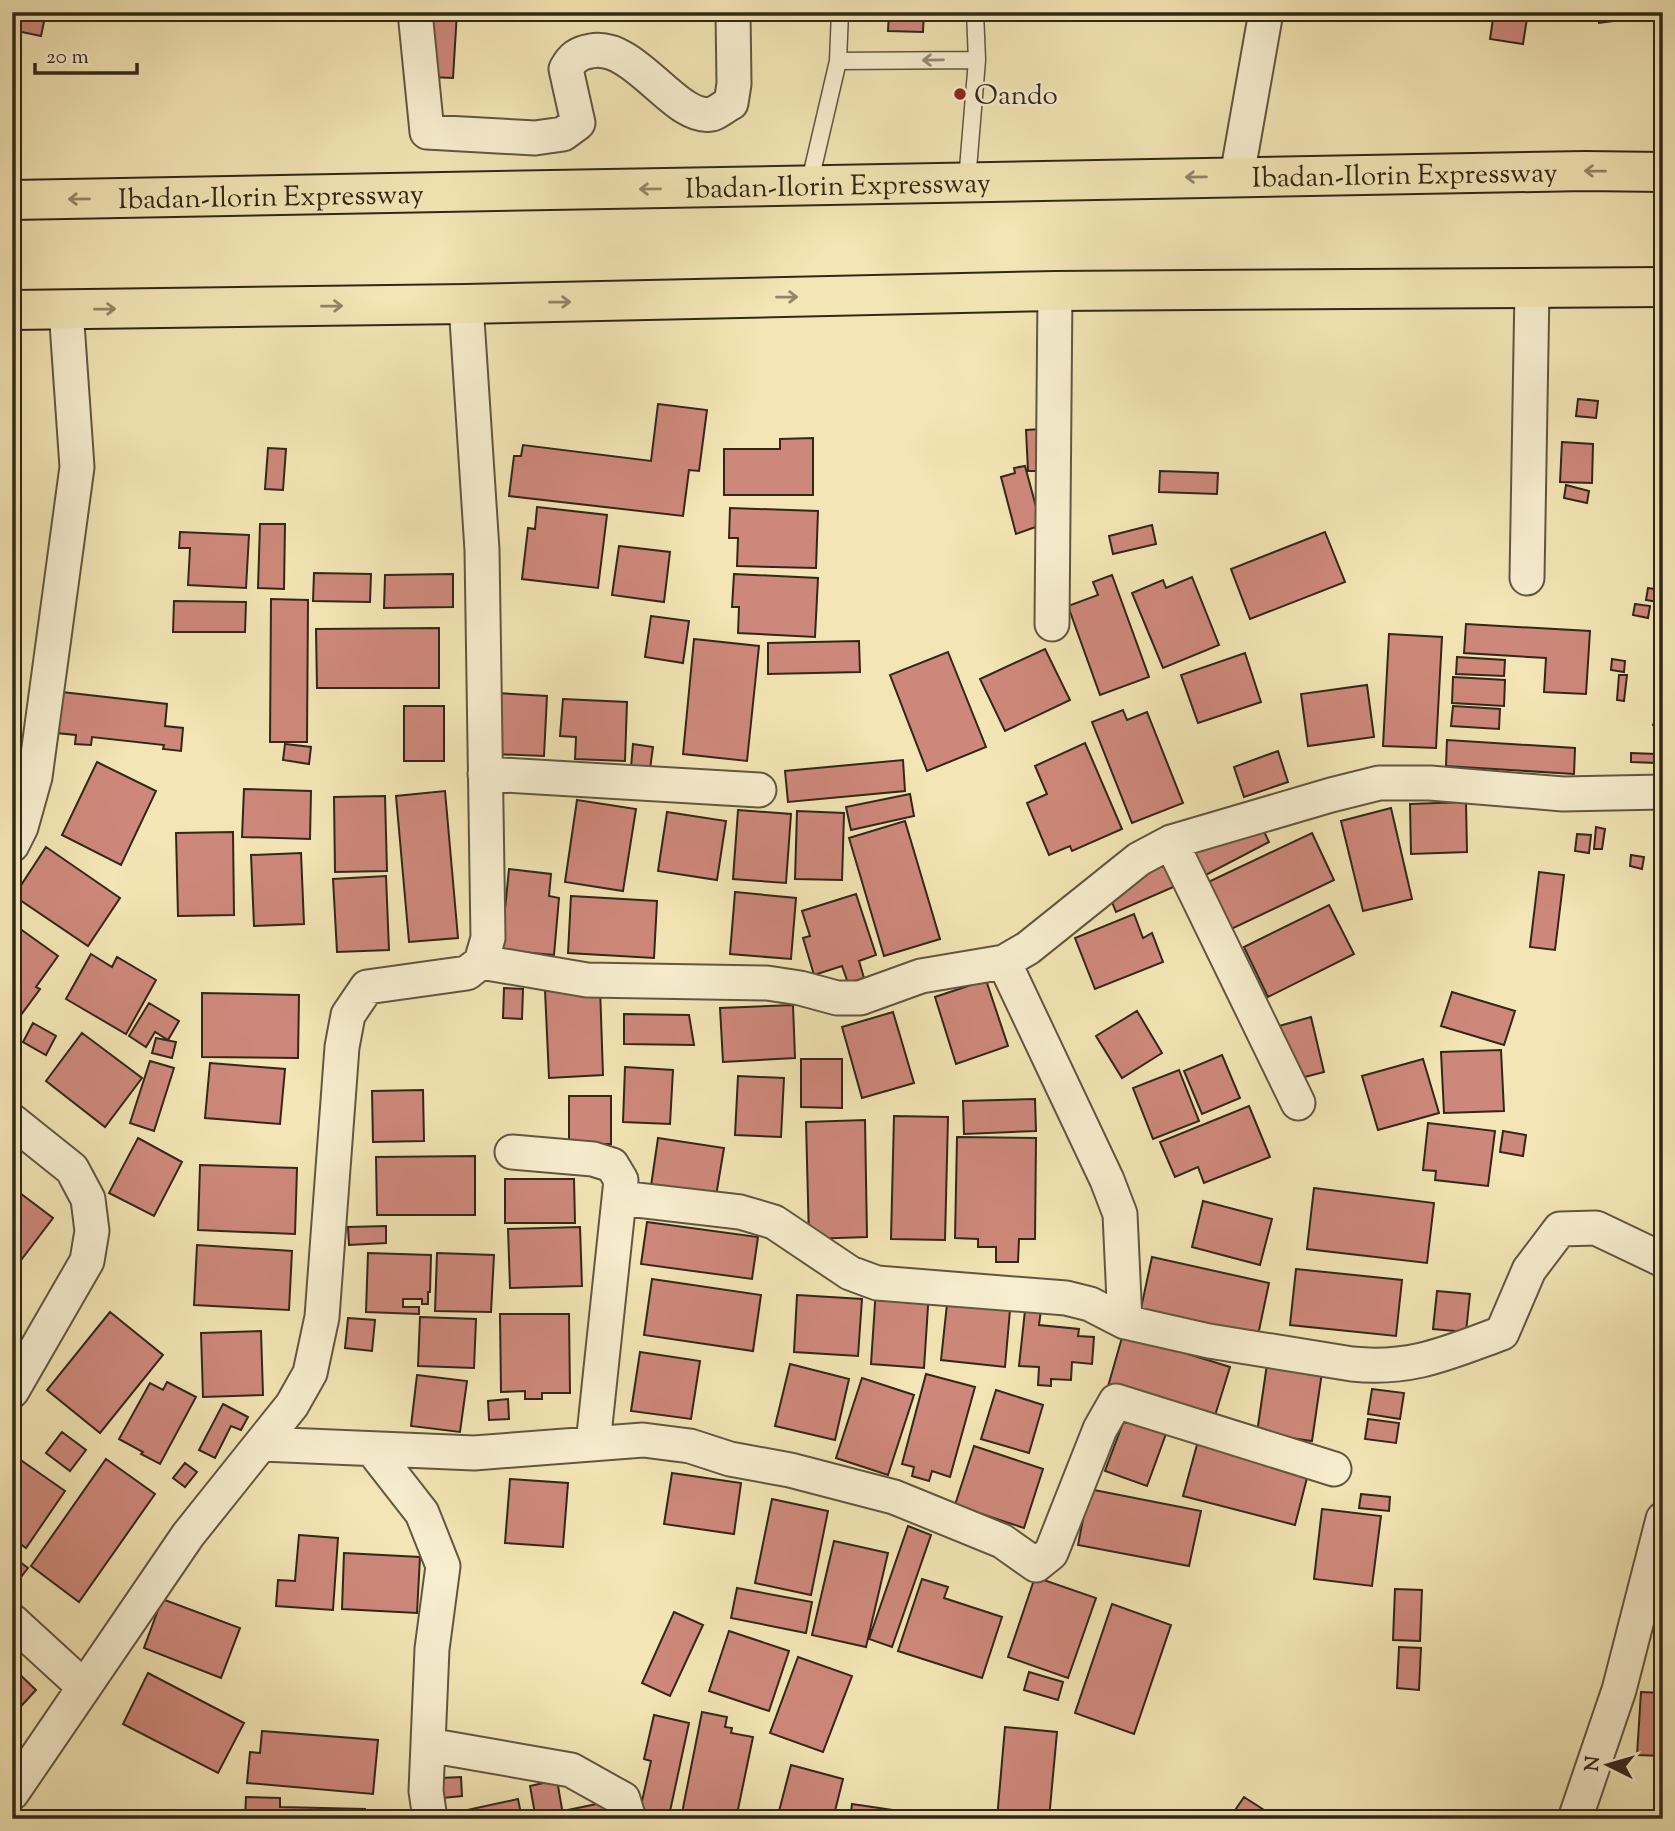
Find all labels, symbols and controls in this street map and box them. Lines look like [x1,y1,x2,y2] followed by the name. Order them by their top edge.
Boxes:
[35,32,136,76] scale bar
[46,43,89,73] text: 20 m
[922,53,945,67] one-way arrow
[974,77,1058,117] place label: Oando
[952,86,968,102] marker: Oando
[1252,154,1558,200] street label: Ibadan-Ilorin Expressway
[1583,164,1606,178] one-way arrow
[685,165,991,211] street label: Ibadan-Ilorin Expressway
[1184,170,1207,184] one-way arrow
[118,176,424,221] street label: Ibadan-Ilorin Expressway
[638,182,661,196] one-way arrow
[68,193,91,206] one-way arrow
[776,290,799,304] one-way arrow
[548,296,571,309] one-way arrow
[321,300,344,313] one-way arrow
[93,302,116,316] one-way arrow
[1574,1730,1644,1800] north arrow
[1579,1755,1608,1772] text: N

